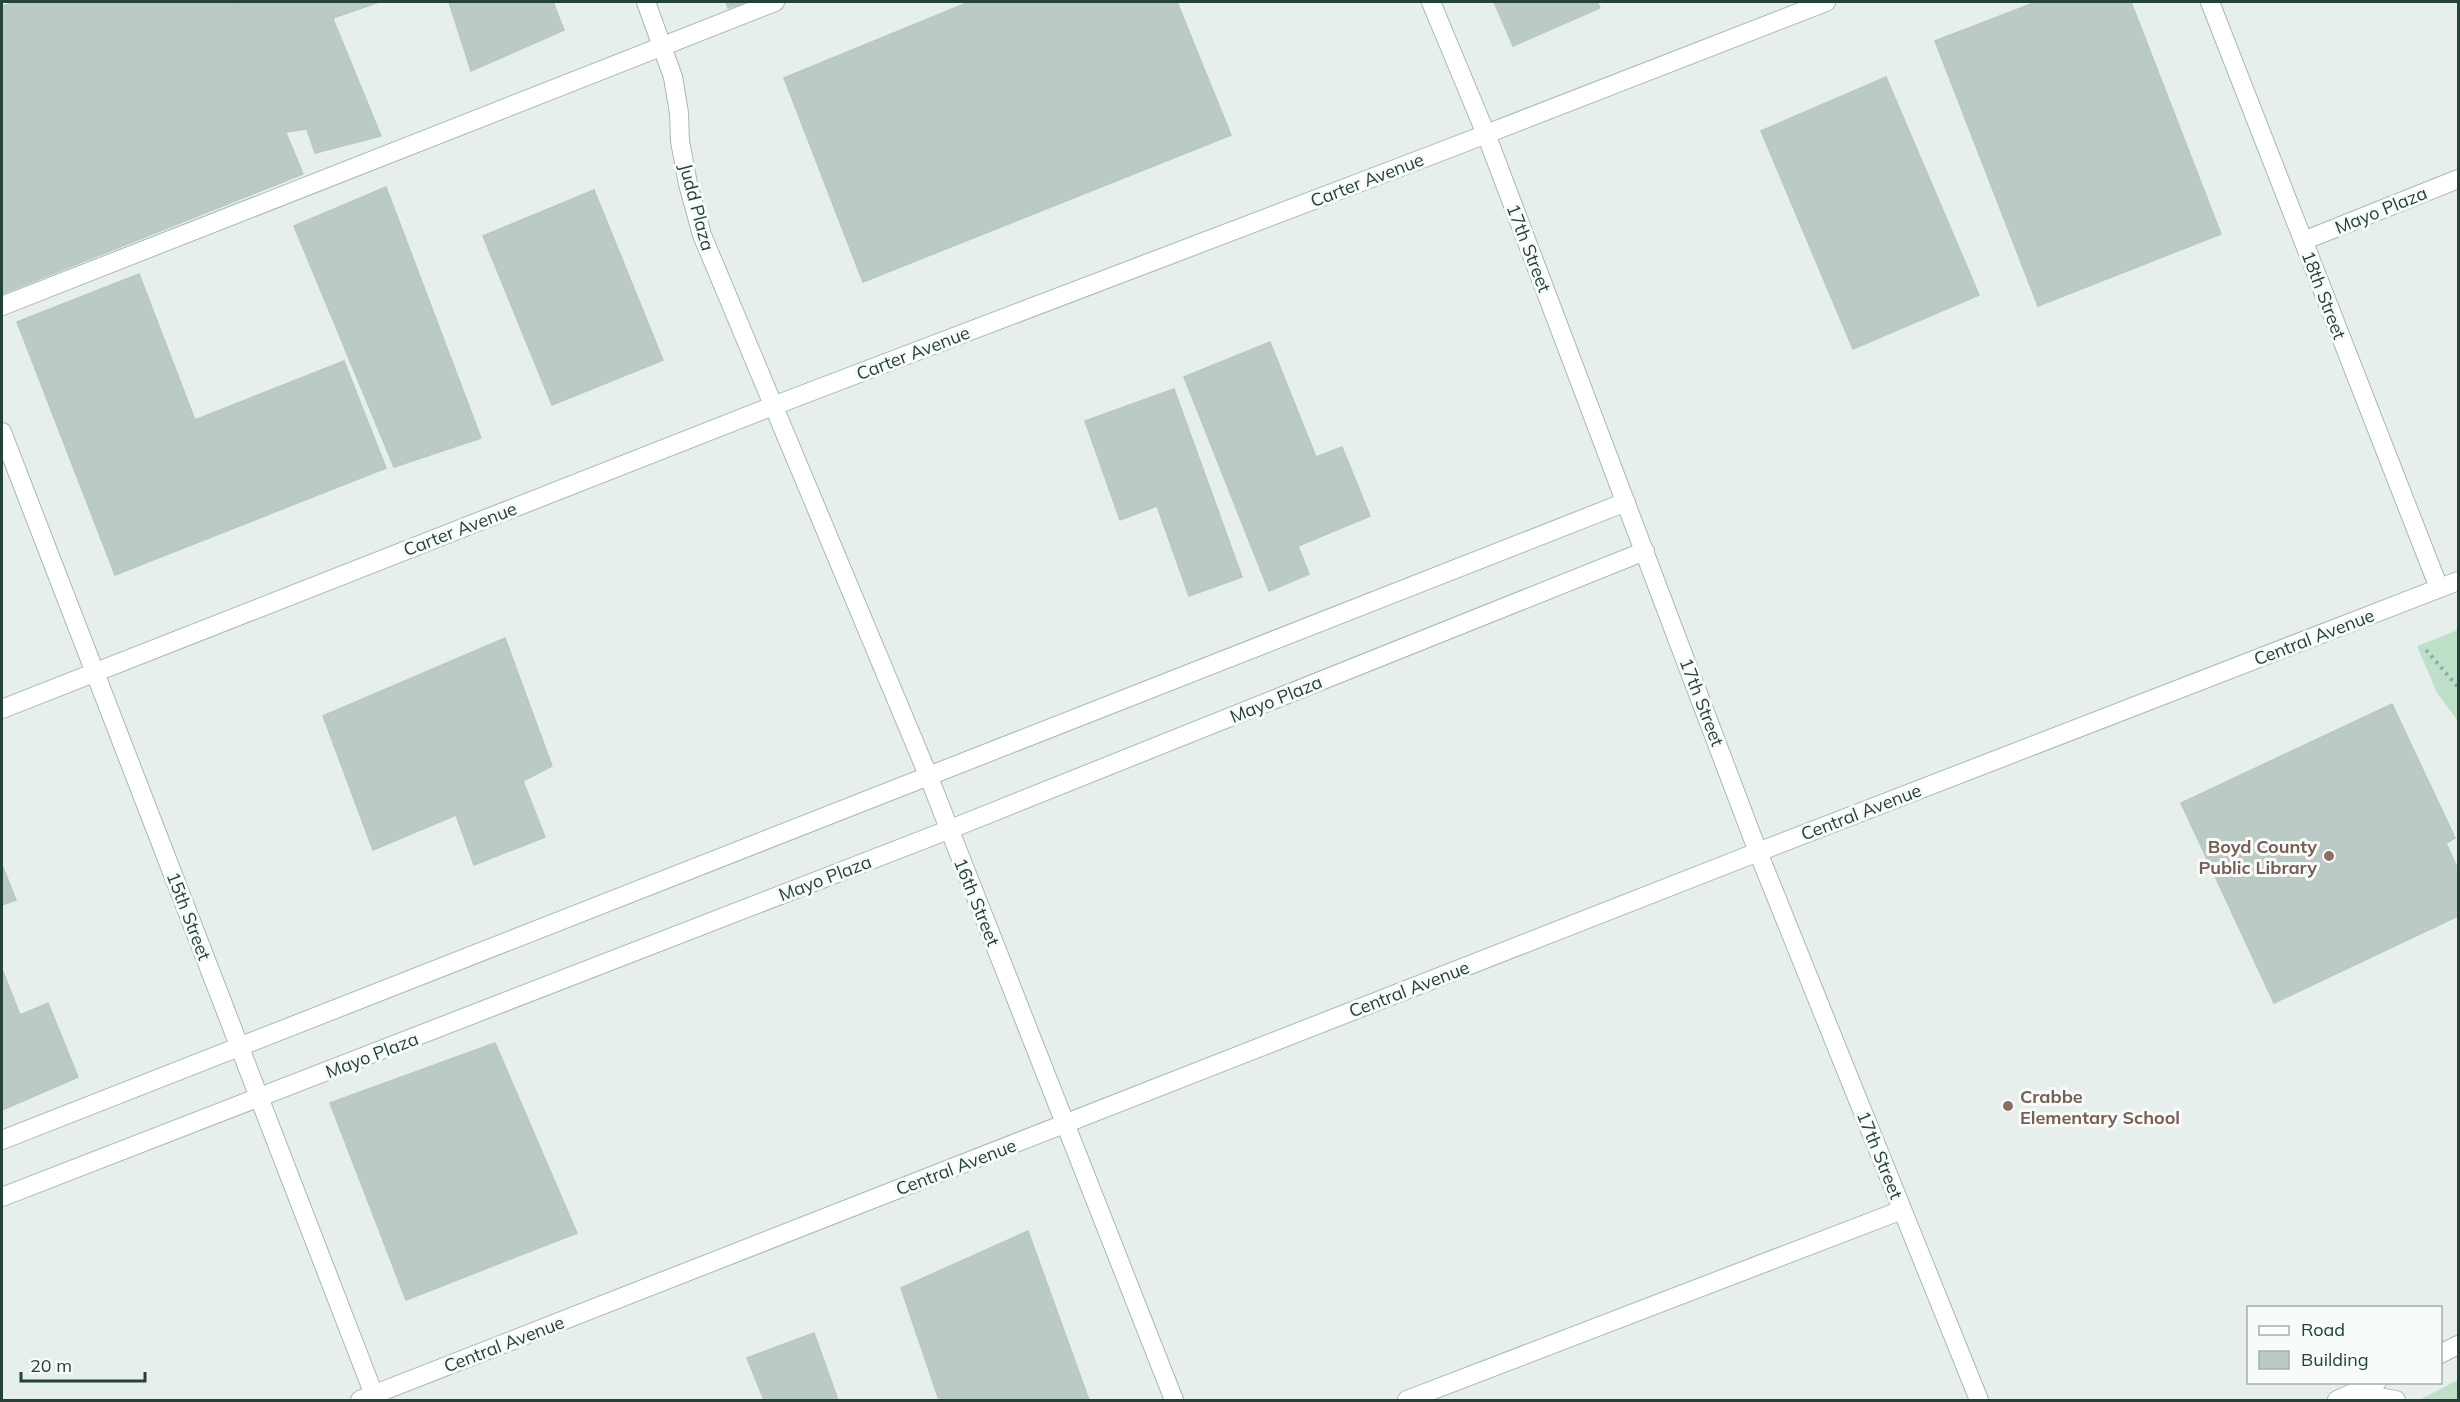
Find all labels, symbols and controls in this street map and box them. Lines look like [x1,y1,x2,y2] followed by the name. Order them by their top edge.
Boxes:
[1307,148,1427,212] street label: Carter Avenue
[674,161,720,253] street label: Judd Plaza
[2332,181,2430,239] street label: Mayo Plaza
[1502,200,1556,296] street label: 17th Street
[2297,247,2351,343] street label: 18th Street
[853,321,973,385] street label: Carter Avenue
[400,497,520,561] street label: Carter Avenue
[2250,603,2378,671] street label: Central Avenue
[1675,654,1729,750] street label: 17th Street
[1227,670,1325,728] street label: Mayo Plaza
[1797,778,1925,846] street label: Central Avenue
[2198,835,2317,879] place label: Boyd County Public Library
[2322,849,2336,863] marker: Boyd County Public Library
[775,850,875,906] street label: Mayo Plaza
[949,855,1005,949] street label: 16th Street
[162,868,216,964] street label: 15th Street
[1345,955,1473,1023] street label: Central Avenue
[322,1027,422,1083] street label: Mayo Plaza
[2020,1085,2180,1129] place label: Crabbe Elementary School
[2001,1099,2015,1113] marker: Crabbe Elementary School
[1852,1108,1908,1202] street label: 17th Street
[892,1133,1020,1201] street label: Central Avenue
[2247,1306,2442,1384] legend
[440,1310,568,1378] street label: Central Avenue
[2301,1318,2345,1341] text: Road
[21,1345,146,1383] scale bar
[2301,1348,2369,1371] text: Building
[30,1354,72,1377] text: 20 m

